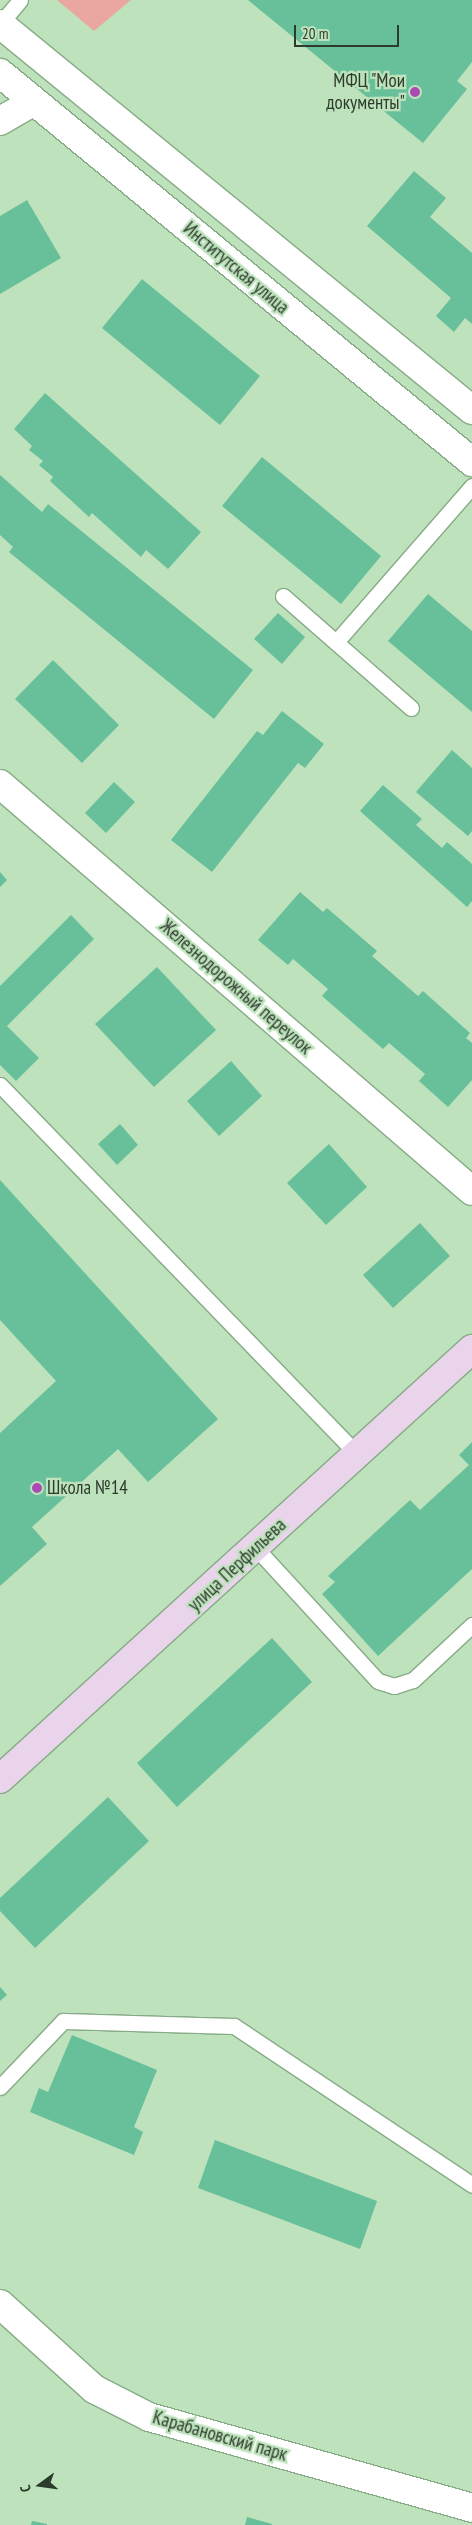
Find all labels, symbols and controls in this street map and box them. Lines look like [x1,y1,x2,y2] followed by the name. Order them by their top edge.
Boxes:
[297,15,402,47] scale bar
[302,24,328,43] text: 20 m
[326,70,405,114] place label: МФЦ "Мои документы"
[409,86,421,98] marker: МФЦ "Мои документы"
[179,217,293,319] street label: Институтская улица
[155,915,317,1059] street label: Железнодорожный переулок
[47,1477,128,1499] place label: Школа №14
[31,1482,43,1494] marker: Школа №14
[183,1514,291,1616] street label: улица Перфильева
[150,2406,290,2466] street label: Карабановский парк
[15,2460,65,2510] north arrow
[16,2483,35,2494] text: С

